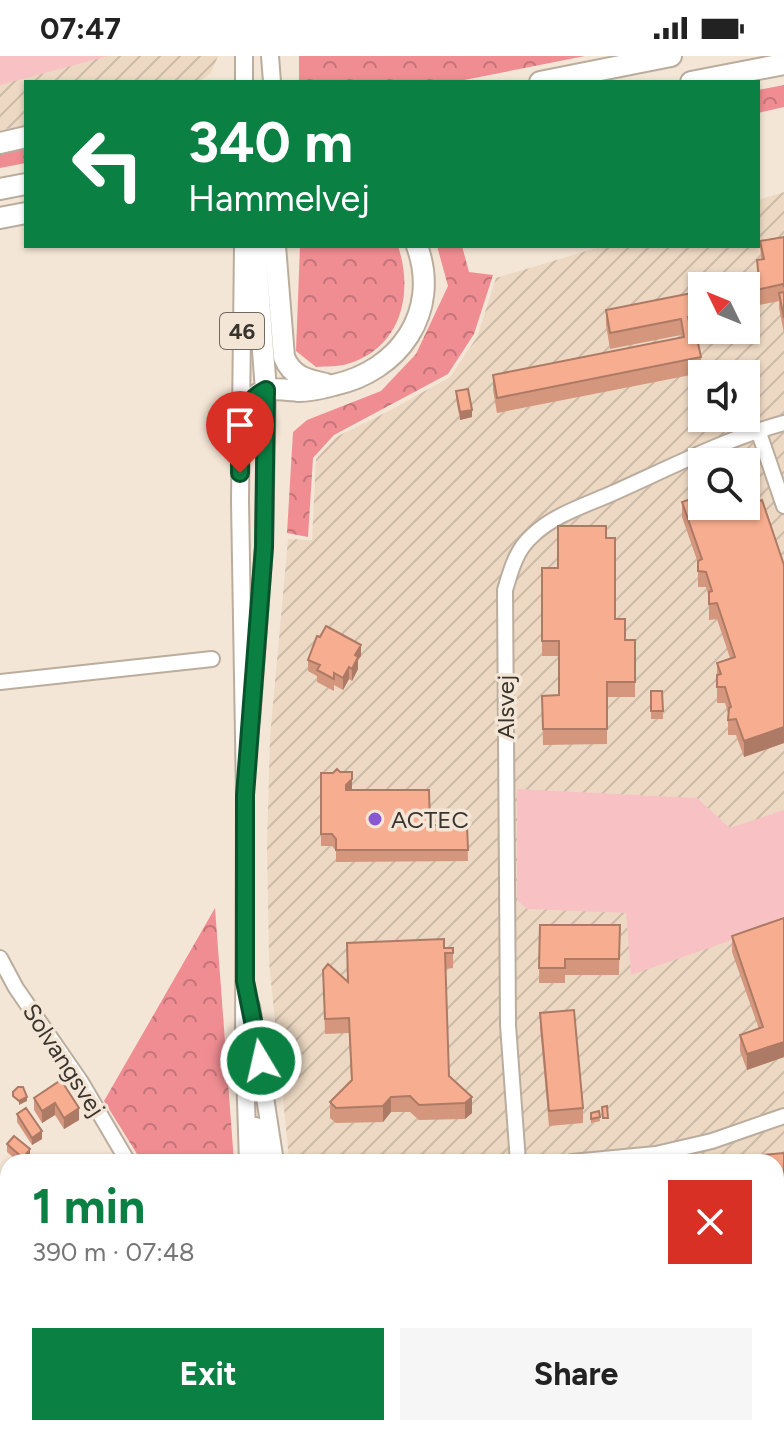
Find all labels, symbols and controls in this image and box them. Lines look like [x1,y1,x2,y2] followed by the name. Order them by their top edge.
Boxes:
[40,10,121,47] text: 07:47
[188,109,353,176] text: 340 m
[56,112,160,216] icon: left
[188,177,370,220] text: Hammelvej
[688,272,760,344] north arrow
[688,272,760,520] map controls
[220,313,264,349] road number: 46
[688,360,760,432] button: sound
[206,391,274,473] pin
[218,403,262,447] icon: arrive
[688,448,760,520] button: search
[491,675,520,739] street label: Alsvej
[391,805,469,834] place label: ACTEC
[366,810,384,828] marker: ACTEC
[17,998,111,1122] street label: Solvangsvej
[219,1019,303,1103] position arrow
[32,1177,145,1235] text: 1 min
[668,1180,752,1264] button: close
[32,1236,195,1268] text: 390 m · 07:48
[32,1328,384,1420] button: Exit
[400,1328,752,1420] button: Share

